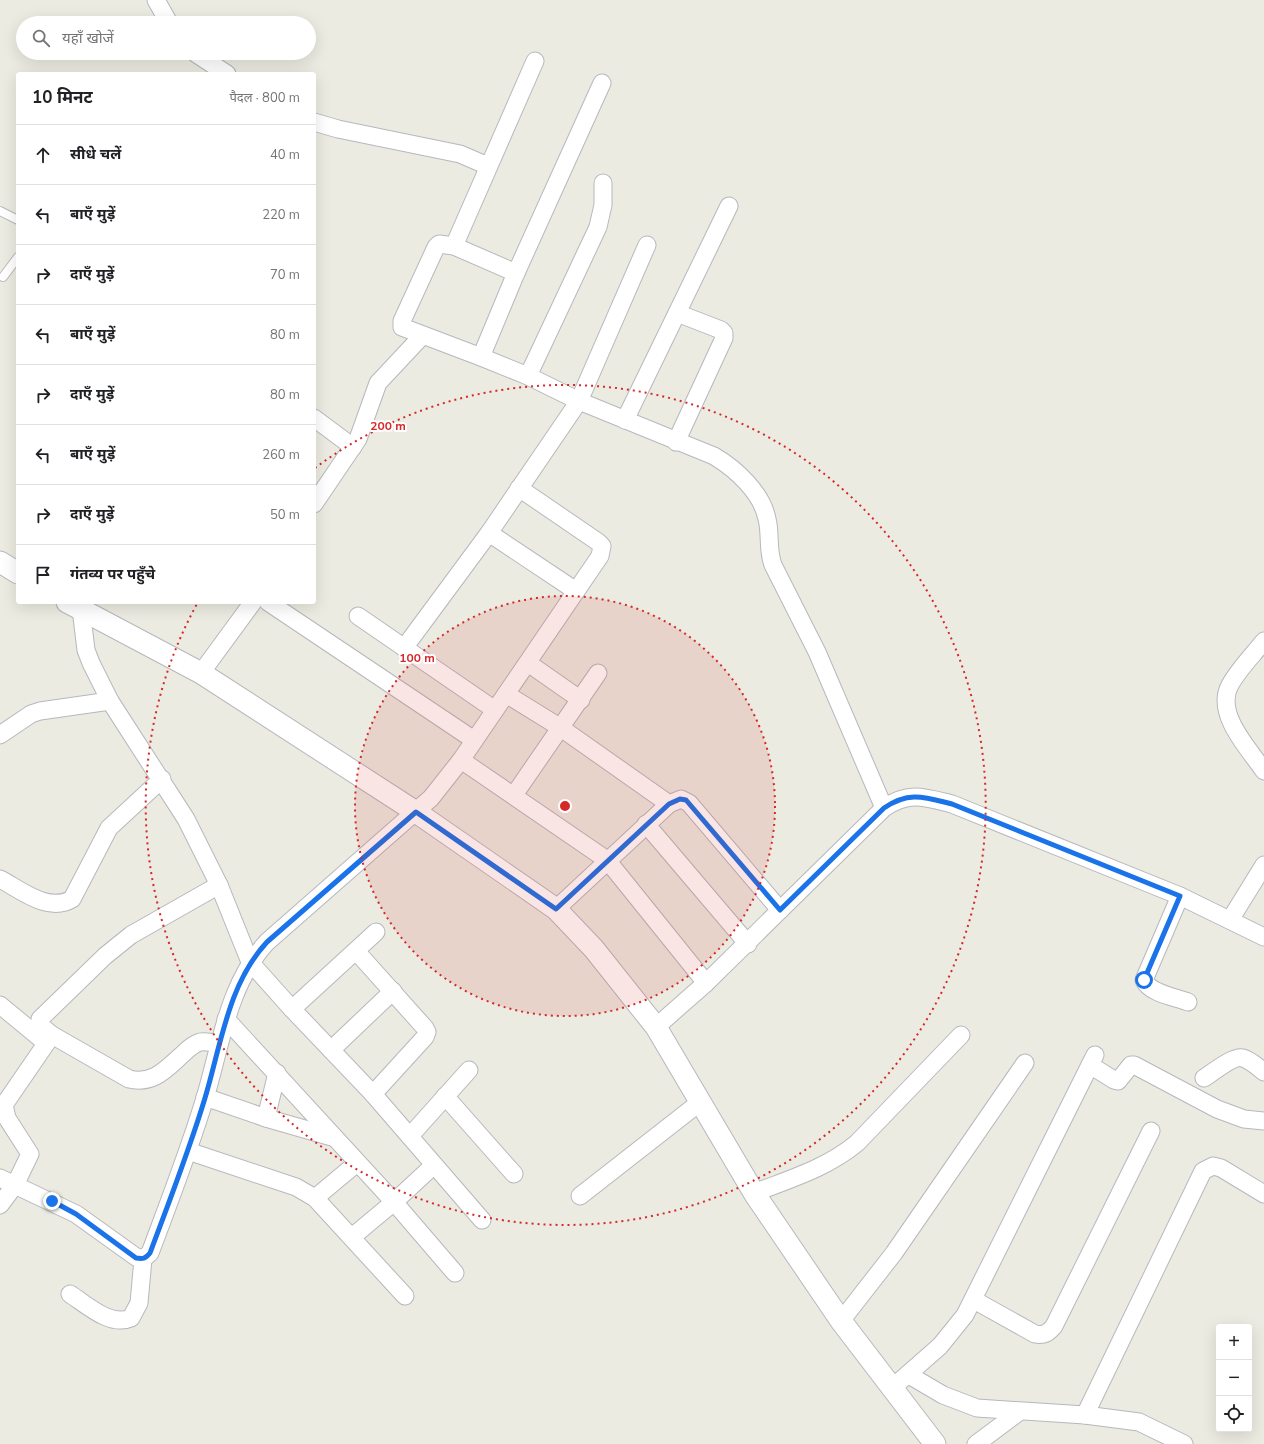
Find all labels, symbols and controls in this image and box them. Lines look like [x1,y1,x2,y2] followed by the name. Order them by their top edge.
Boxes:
[16,16,316,60] search box
[30,27,52,49] icon: search
[62,28,114,48] text: यहाँ खोजें
[32,86,93,109] text: 10 मिनट
[229,89,300,107] text: पैदल · 800 m
[32,144,54,166] icon: ahead
[70,144,121,164] text: सीधे चलें
[270,146,300,164] text: 40 m
[32,204,54,226] icon: left
[70,204,115,224] text: बाएँ मुड़ें
[262,206,300,224] text: 220 m
[32,264,54,286] icon: right
[70,264,114,284] text: दाएँ मुड़ें
[270,266,300,284] text: 70 m
[32,324,54,346] icon: left
[70,324,115,344] text: बाएँ मुड़ें
[270,326,300,344] text: 80 m
[32,384,54,406] icon: right
[70,384,114,404] text: दाएँ मुड़ें
[270,386,300,404] text: 80 m
[370,418,406,434] text: 200 m
[32,444,54,466] icon: left
[70,444,115,464] text: बाएँ मुड़ें
[262,446,300,464] text: 260 m
[32,504,54,526] icon: right
[70,504,114,524] text: दाएँ मुड़ें
[270,506,300,524] text: 50 m
[32,564,54,586] icon: arrive
[70,564,155,584] text: गंतव्य पर पहुँचे
[399,650,435,666] text: 100 m
[558,799,572,813] centre of rings
[1135,971,1153,989] route start
[43,1192,61,1210] route end
[1216,1324,1252,1432] map controls
[1216,1324,1252,1360] button: +
[1216,1360,1252,1396] button: −
[1216,1396,1252,1432] button: locate

